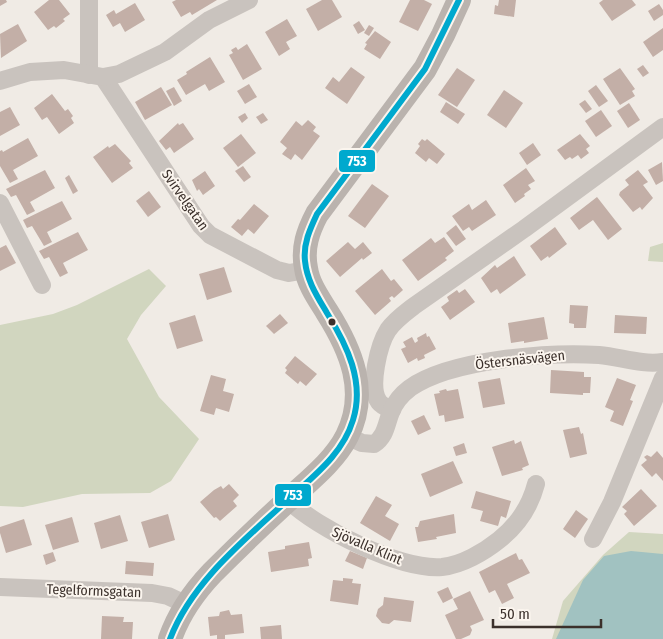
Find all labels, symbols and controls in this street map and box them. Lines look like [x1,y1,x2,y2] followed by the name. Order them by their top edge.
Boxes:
[338,149,376,173] line badge: 753
[347,153,367,170] text: 753
[158,166,212,234] street label: Svirvelgatan
[327,317,337,327] unlabelled marker
[474,346,566,373] street label: Östersnäsvägen
[274,483,312,507] line badge: 753
[283,487,303,504] text: 753
[329,524,405,569] street label: Sjövalla Klint
[46,581,142,601] street label: Tegelformsgatan
[493,596,600,628] scale bar
[500,605,530,623] text: 50 m

